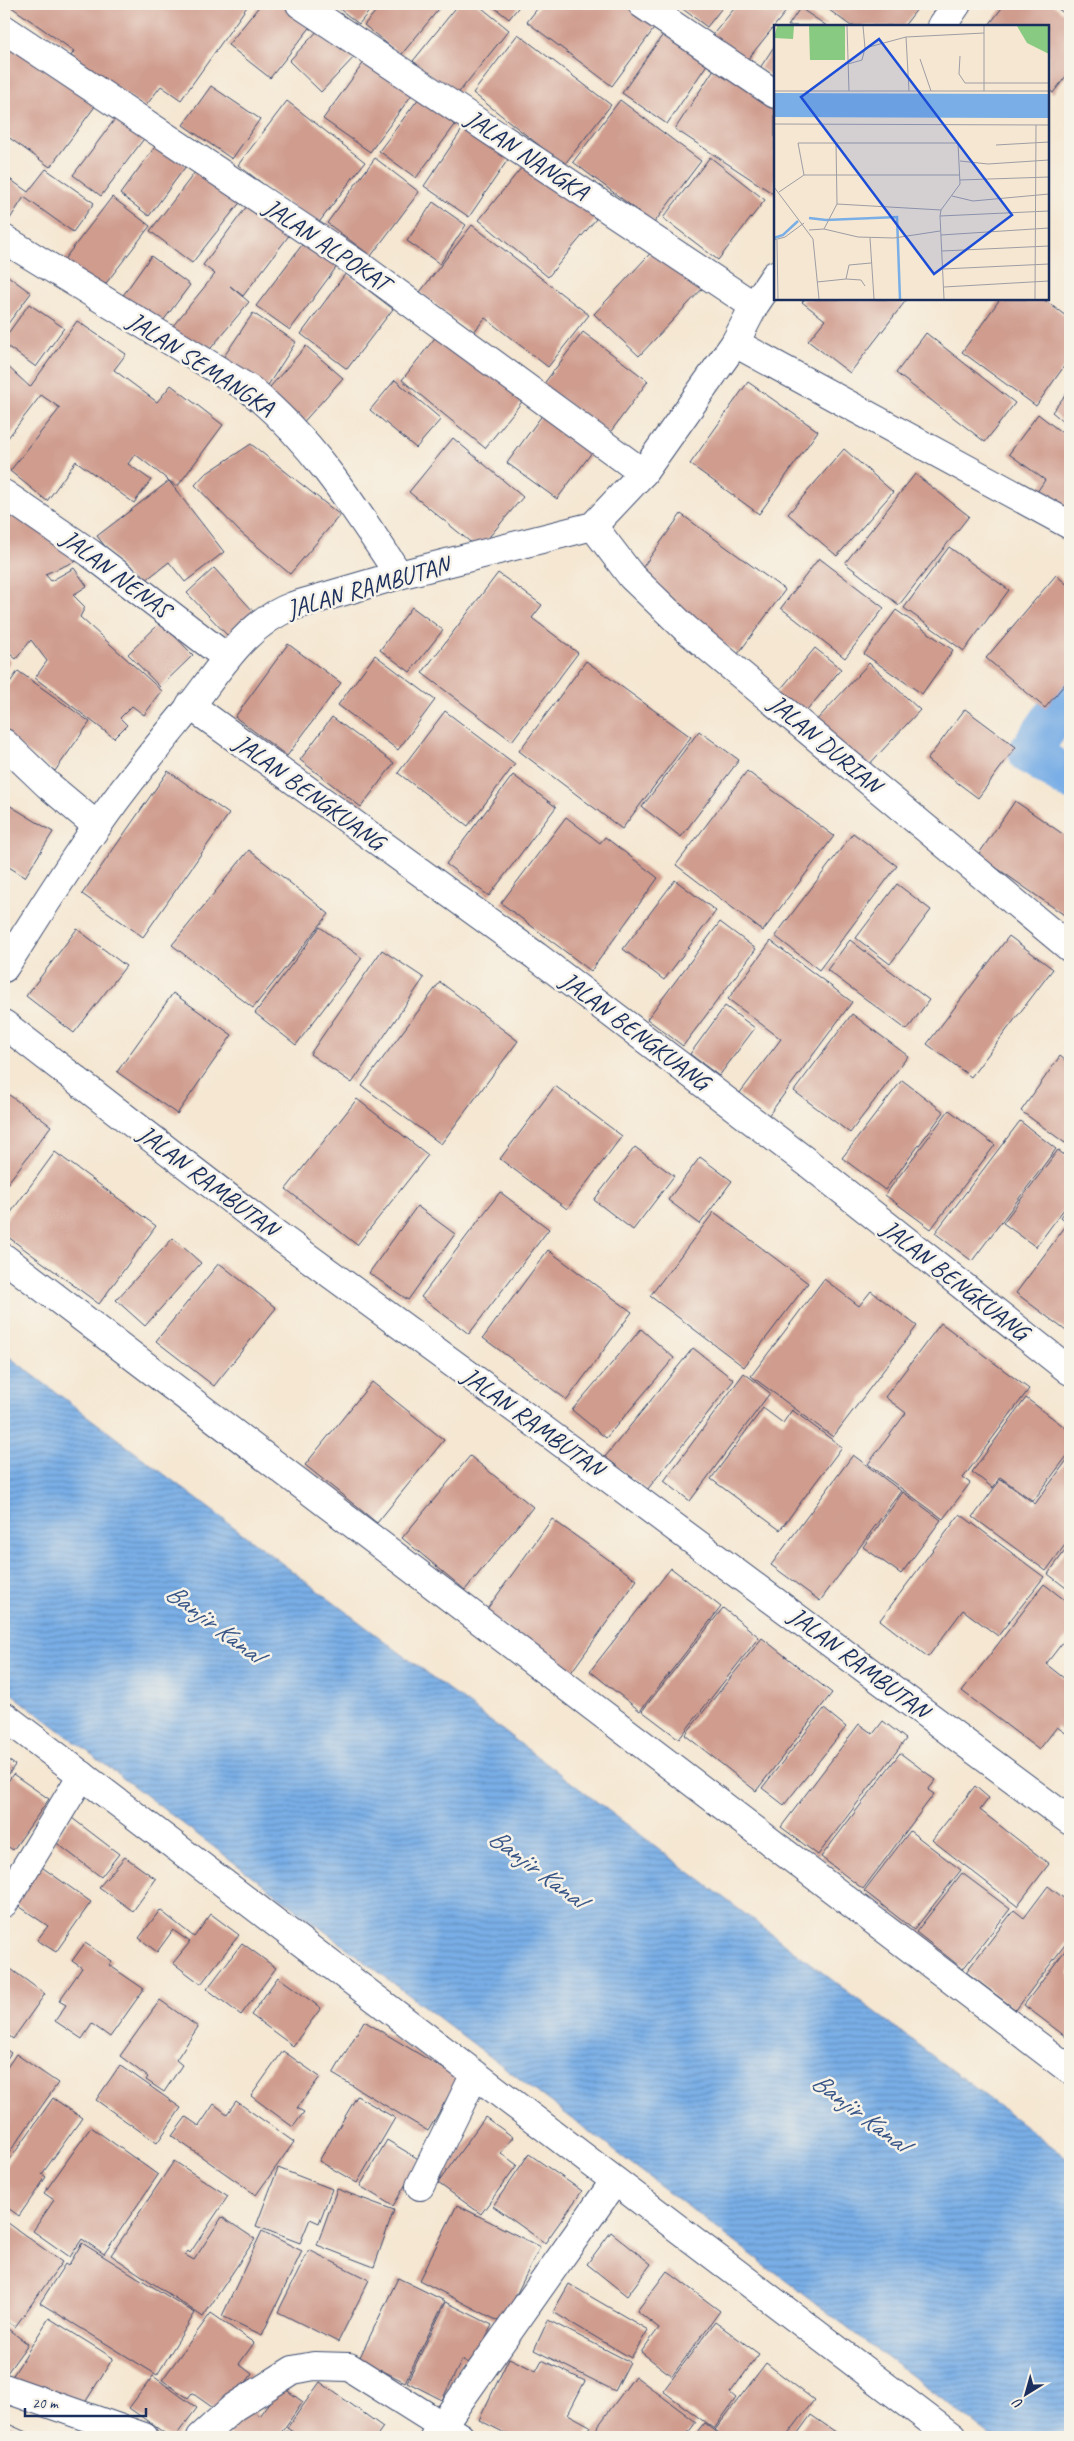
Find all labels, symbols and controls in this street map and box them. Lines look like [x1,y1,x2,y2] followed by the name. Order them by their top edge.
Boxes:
[774,25,1049,300] inset map
[459,102,596,209] street label: JALAN NANGKA
[257,191,401,302] street label: JALAN ALPOKAT
[121,304,281,424] street label: JALAN SEMANGKA
[54,522,180,628] street label: JALAN NENAS
[282,547,457,626] street label: JALAN RAMBUTAN
[761,687,891,803] street label: JALAN DURIAN
[227,726,393,859] street label: JALAN BENGKUANG
[553,964,719,1099] street label: JALAN BENGKUANG
[131,1117,288,1246] street label: JALAN RAMBUTAN
[874,1212,1038,1350] street label: JALAN BENGKUANG
[455,1359,613,1486] street label: JALAN RAMBUTAN
[159,1576,276,1675] water label: Banjir Kanal
[782,1599,939,1728] street label: JALAN RAMBUTAN
[482,1821,599,1920] water label: Banjir Kanal
[805,2065,922,2164] water label: Banjir Kanal
[1002,2368,1052,2418] north arrow
[25,2386,146,2418] scale bar
[1008,2393,1026,2413] text: U
[32,2394,59,2413] text: 20 m

